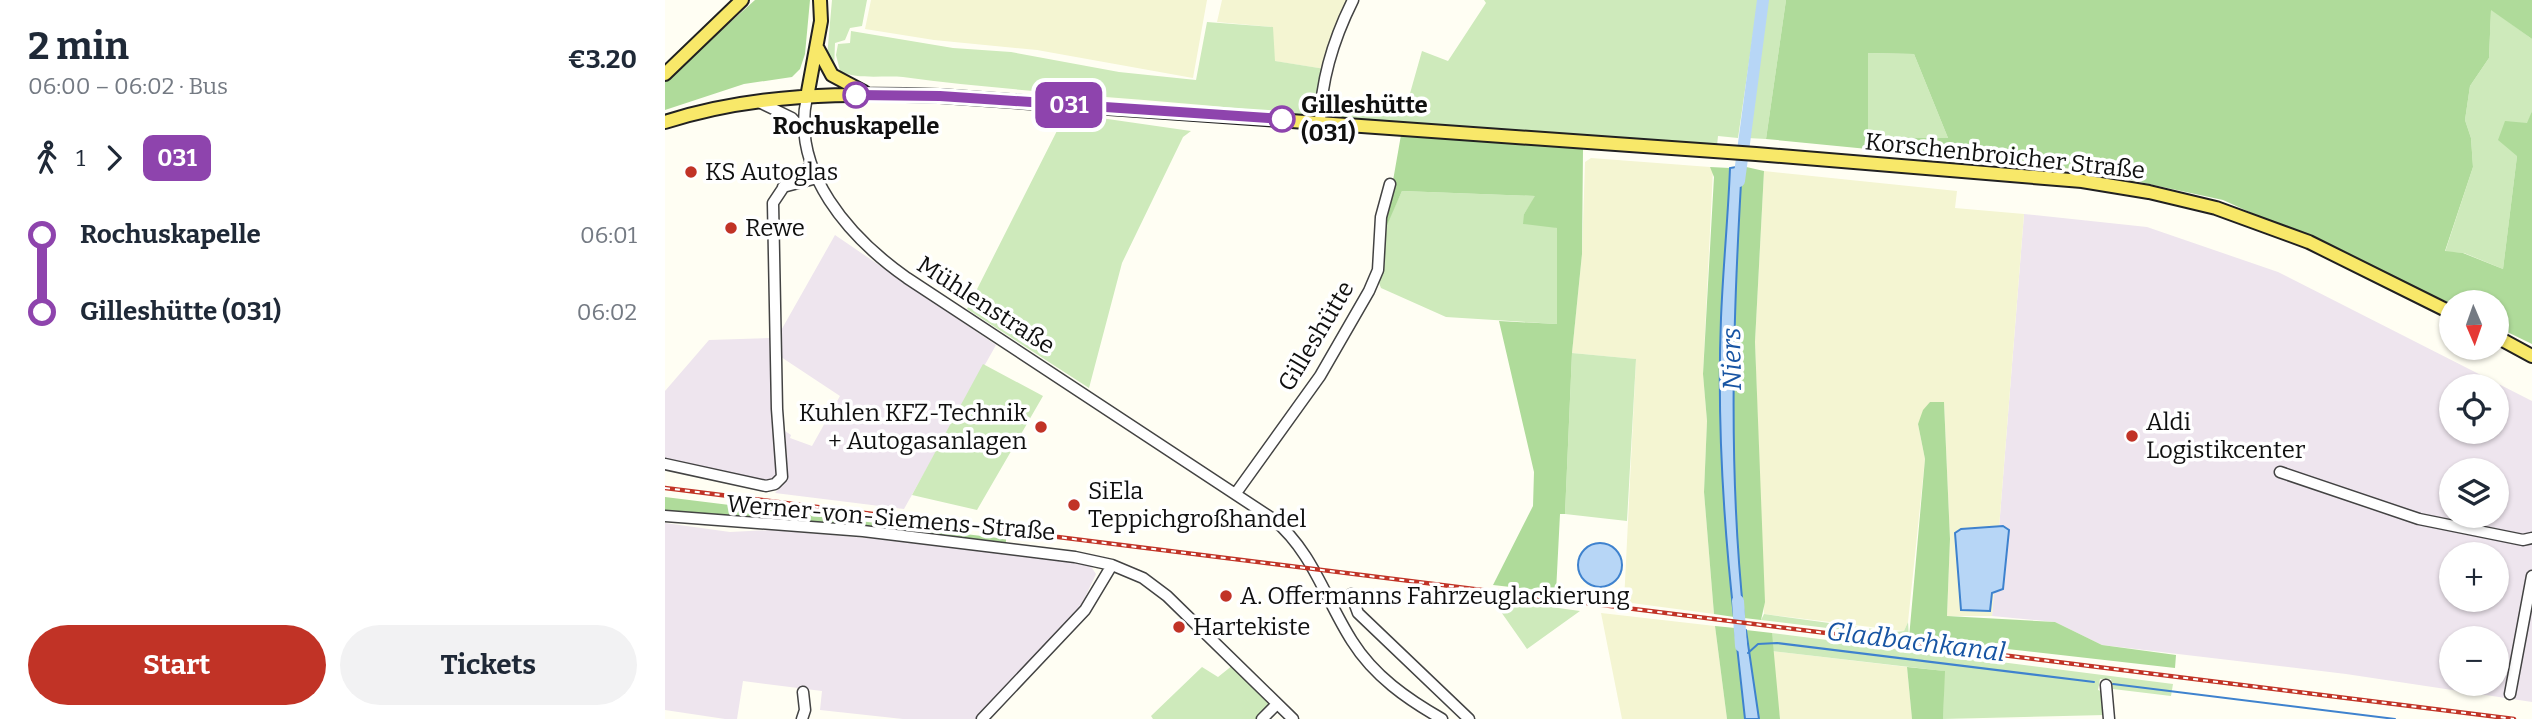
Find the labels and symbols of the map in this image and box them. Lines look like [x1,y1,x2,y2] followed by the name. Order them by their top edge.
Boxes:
[843,82,869,108] marker: Rochuskapelle
[1029,82,1109,128] line badge: 031
[1301,91,1428,147] place label: Gilleshütte (031)
[1269,106,1295,132] marker: Gilleshütte (031)
[773,112,939,140] place label: Rochuskapelle
[1864,127,2146,185] street label: Korschenbroicher Straße
[705,158,838,186] place label: KS Autoglas
[683,164,699,180] marker: KS Autoglas
[745,214,805,242] place label: Rewe
[723,220,739,236] marker: Rewe
[912,250,1060,360] street label: Mühlenstraße
[1272,276,1360,396] street label: Gilleshütte
[2439,290,2509,360] north arrow
[1716,327,1748,391] water label: Niers
[799,399,1027,455] place label: Kuhlen KFZ-Technik + Autogasanlagen
[2146,408,2306,464] place label: Aldi Logistikcenter
[1033,419,1049,435] marker: Kuhlen KFZ-Technik + Autogasanlagen
[2124,428,2140,444] marker: Aldi Logistikcenter
[1088,477,1306,533] place label: SiEla Teppichgroßhandel
[725,490,1057,546] street label: Werner-von-Siemens-Straße
[1066,497,1082,513] marker: SiEla Teppichgroßhandel
[1240,582,1630,610] place label: A. Offermanns Fahrzeuglackierung
[1218,588,1234,604] marker: A. Offermanns Fahrzeuglackierung
[1193,613,1310,641] place label: Hartekiste
[1825,616,2007,668] water label: Gladbachkanal
[1171,619,1187,635] marker: Hartekiste

